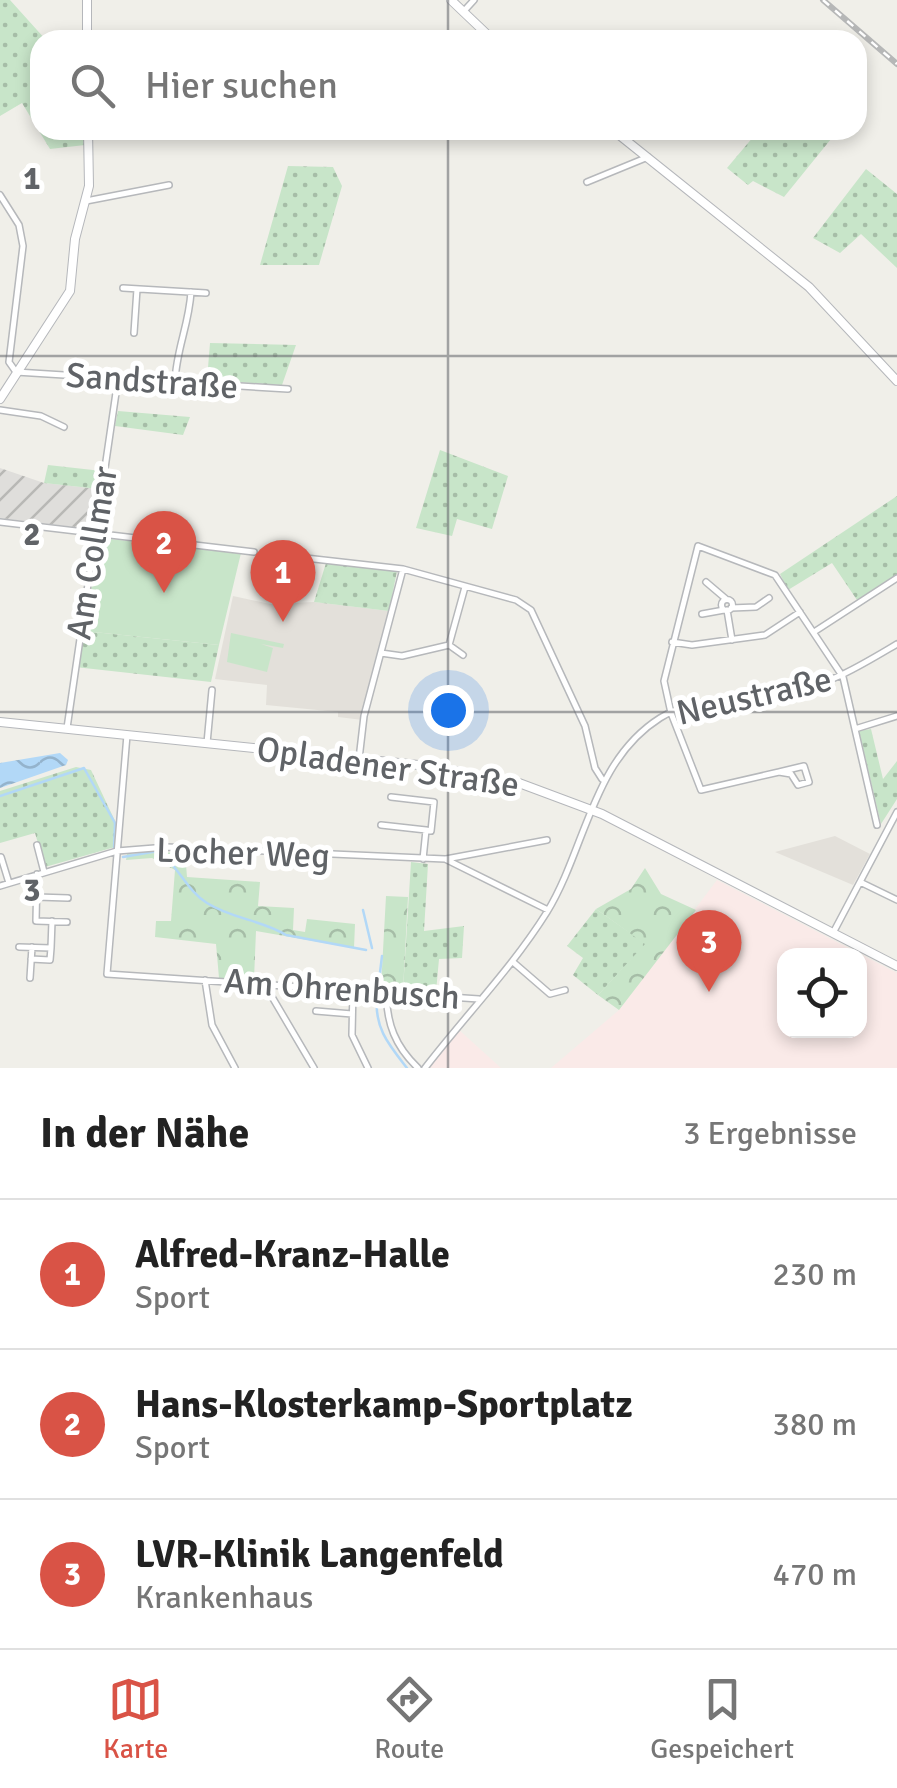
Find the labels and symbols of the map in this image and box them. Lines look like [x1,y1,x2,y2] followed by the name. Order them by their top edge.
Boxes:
[23,159,41,198] text: 1
[65,354,239,408] street label: Sandstraße
[57,463,127,643] street label: Am Collmar
[132,510,196,593] pin: 2
[23,515,41,554] text: 2
[250,540,316,622] pin: 1
[672,657,836,735] street label: Neustraße
[423,685,474,736] your location
[254,727,522,807] street label: Opladener Straße
[155,828,331,878] street label: Locher Weg
[23,871,41,910] text: 3
[676,910,742,992] pin: 3
[223,959,461,1019] street label: Am Ohrenbusch

